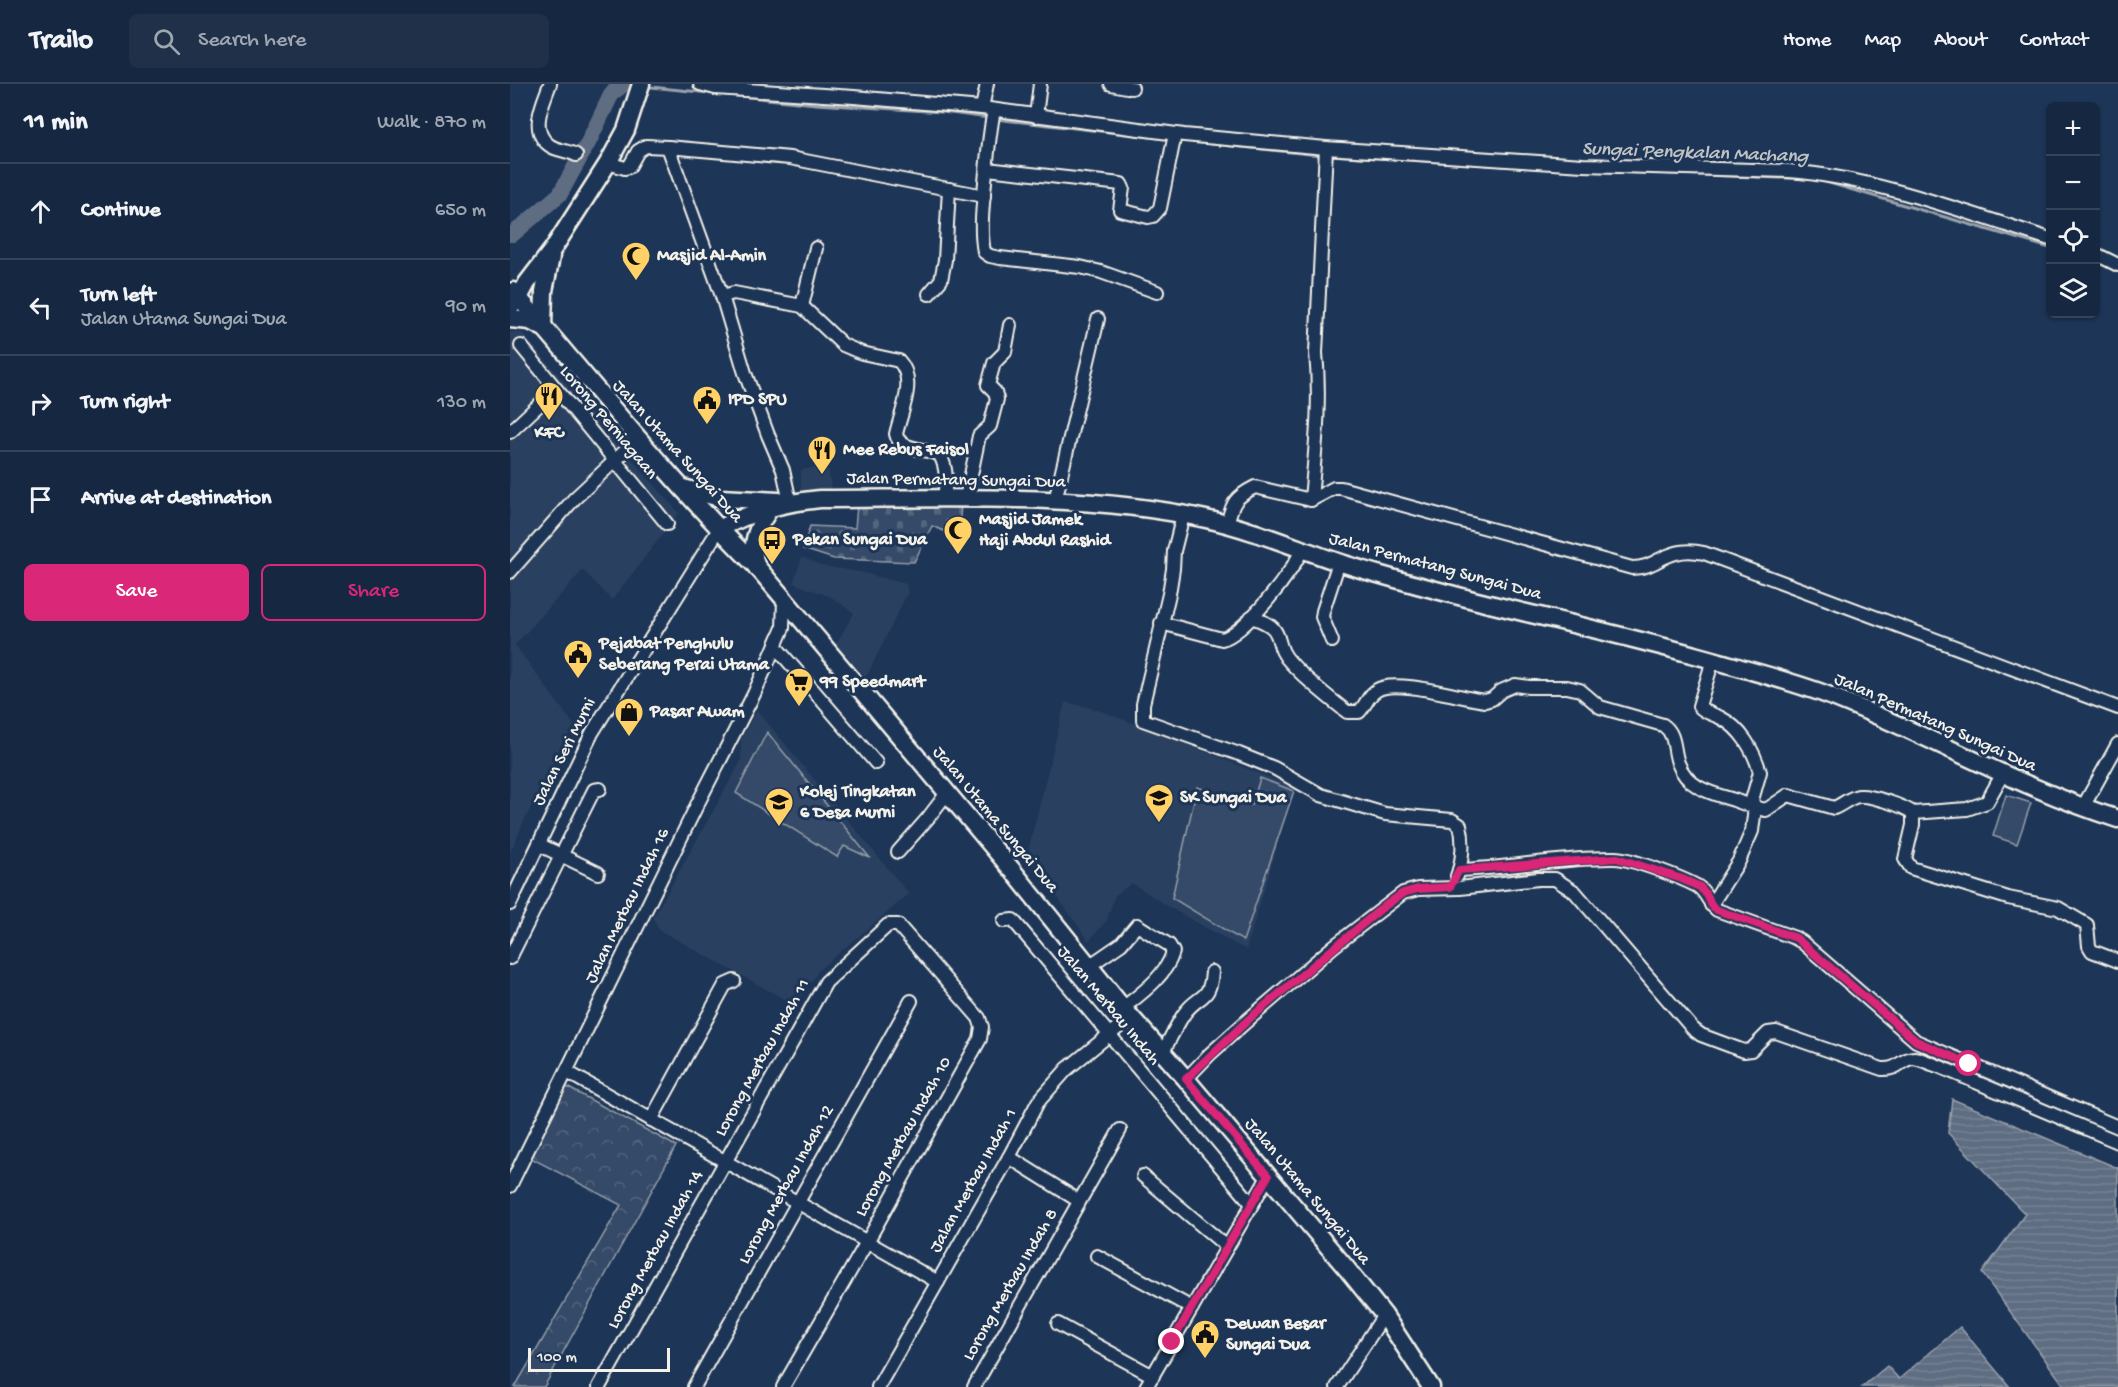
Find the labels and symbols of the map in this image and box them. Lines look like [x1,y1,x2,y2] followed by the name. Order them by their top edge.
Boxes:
[1582,139,1810,169] water label: Sungai Pengkalan Machang
[620,240,652,282] mosque icon: Masjid Al-Amin
[657,246,767,267] place label: Masjid Al-Amin
[554,362,662,484] street label: Lorong Perniagaan
[607,376,747,529] street label: Jalan Utama Sungai Dua
[533,380,565,422] restaurant icon: KFC
[691,384,723,426] public building icon: IPD SPU
[728,390,788,411] place label: IPD SPU
[534,423,566,444] place label: KFC
[806,434,838,476] restaurant icon: Mee Rebus Faisol
[843,440,969,461] place label: Mee Rebus Faisol
[846,469,1067,493] street label: Jalan Permatang Sungai Dua
[979,510,1113,552] place label: Masjid Jamek Haji Abdul Rashid
[942,514,974,556] mosque icon: Masjid Jamek Haji Abdul Rashid
[756,524,788,566] bus stop icon: Pekan Sungai Dua
[1327,529,1544,606] street label: Jalan Permatang Sungai Dua
[792,530,928,551] place label: Pekan Sungai Dua
[598,634,770,676] place label: Pejabat Penghulu Seberang Perai Utama
[562,638,594,680] public building icon: Pejabat Penghulu Seberang Perai Utama
[783,666,815,708] supermarket icon: 99 Speedmart
[1831,669,2040,778] street label: Jalan Permatang Sungai Dua
[819,672,927,693] place label: 99 Speedmart
[529,694,601,809] street label: Jalan Seri Murni
[613,696,645,738] shop icon: Pasar Awam
[649,702,745,723] place label: Pasar Awam
[928,742,1063,898] street label: Jalan Utama Sungai Dua
[799,782,916,824] place label: Kolej Tingkatan 6 Desa Murni
[1143,782,1175,824] school or university icon: SK Sungai Dua
[763,786,795,828] school or university icon: Kolej Tingkatan 6 Desa Murni
[1180,788,1287,809] place label: SK Sungai Dua
[581,824,675,987] street label: Jalan Merbau Indah 16
[1052,942,1164,1070] street label: Jalan Merbau Indah
[711,976,815,1140] street label: Lorong Merbau Indah 11
[1955,1050,1981,1076] route start
[851,1053,957,1221] street label: Lorong Merbau Indah 10
[735,1102,840,1268] street label: Lorong Merbau Indah 12
[926,1105,1022,1257] street label: Jalan Merbau Indah 1
[1240,1114,1375,1270] street label: Jalan Utama Sungai Dua
[604,1167,709,1333] street label: Lorong Merbau Indah 14
[959,1205,1063,1365] street label: Lorong Merbau Indah 8
[1224,1314,1328,1356] place label: Dewan Besar Sungai Dua
[1189,1318,1221,1360] public building icon: Dewan Besar Sungai Dua
[1158,1328,1184,1354] route end
[528,1345,670,1372] scale bar

